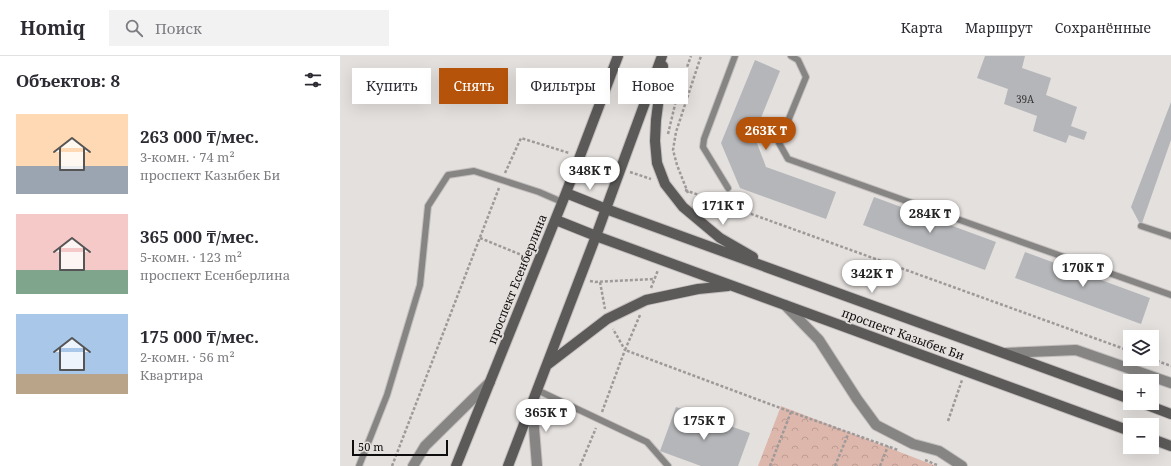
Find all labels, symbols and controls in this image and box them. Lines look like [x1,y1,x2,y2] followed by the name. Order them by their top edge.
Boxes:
[109,10,389,46] search box
[20,15,85,41] text: Homiq
[123,17,145,39] icon: search
[155,18,202,38] text: Поиск
[901,18,943,37] text: Карта
[965,18,1033,37] text: Маршрут
[1055,18,1151,37] text: Сохранённые
[352,68,431,104] chip: Купить
[439,68,508,104] chip: Снять
[516,68,610,104] chip: Фильтры
[618,68,688,104] chip: Новое
[16,69,120,92] text: Объектов: 8
[302,69,324,91] icon: filters
[1016,92,1035,106] house number: 39А
[733,117,799,151] pin: 263K ₸
[745,121,787,139] text: 263K ₸
[140,125,259,148] text: 263 000 ₸/мес.
[48,130,96,178] icon: home
[140,148,235,166] text: 3-комн. · 74 m²
[557,157,623,191] pin: 348K ₸
[569,161,611,179] text: 348K ₸
[140,166,280,184] text: проспект Казыбек Би
[690,192,756,226] pin: 171K ₸
[702,196,744,214] text: 171K ₸
[897,200,963,234] pin: 284K ₸
[909,204,951,222] text: 284K ₸
[483,211,551,346] street label: проспект Есенберлина
[140,225,259,248] text: 365 000 ₸/мес.
[48,230,96,278] icon: home
[140,248,242,266] text: 5-комн. · 123 m²
[1050,254,1116,288] pin: 170K ₸
[1062,258,1104,276] text: 170K ₸
[839,260,905,294] pin: 342K ₸
[851,264,893,282] text: 342K ₸
[140,266,290,284] text: проспект Есенберлина
[839,304,967,364] street label: проспект Казыбек Би
[140,325,259,348] text: 175 000 ₸/мес.
[48,330,96,378] icon: home
[1123,330,1159,454] map controls
[1123,330,1159,366] button: layers
[140,348,235,366] text: 2-комн. · 56 m²
[140,366,203,384] text: Квартира
[1123,374,1159,410] button: +
[513,399,579,433] pin: 365K ₸
[525,403,567,421] text: 365K ₸
[671,407,737,441] pin: 175K ₸
[683,411,725,429] text: 175K ₸
[1123,418,1159,454] button: −
[352,438,448,457] scale bar
[358,439,384,454] text: 50 m

